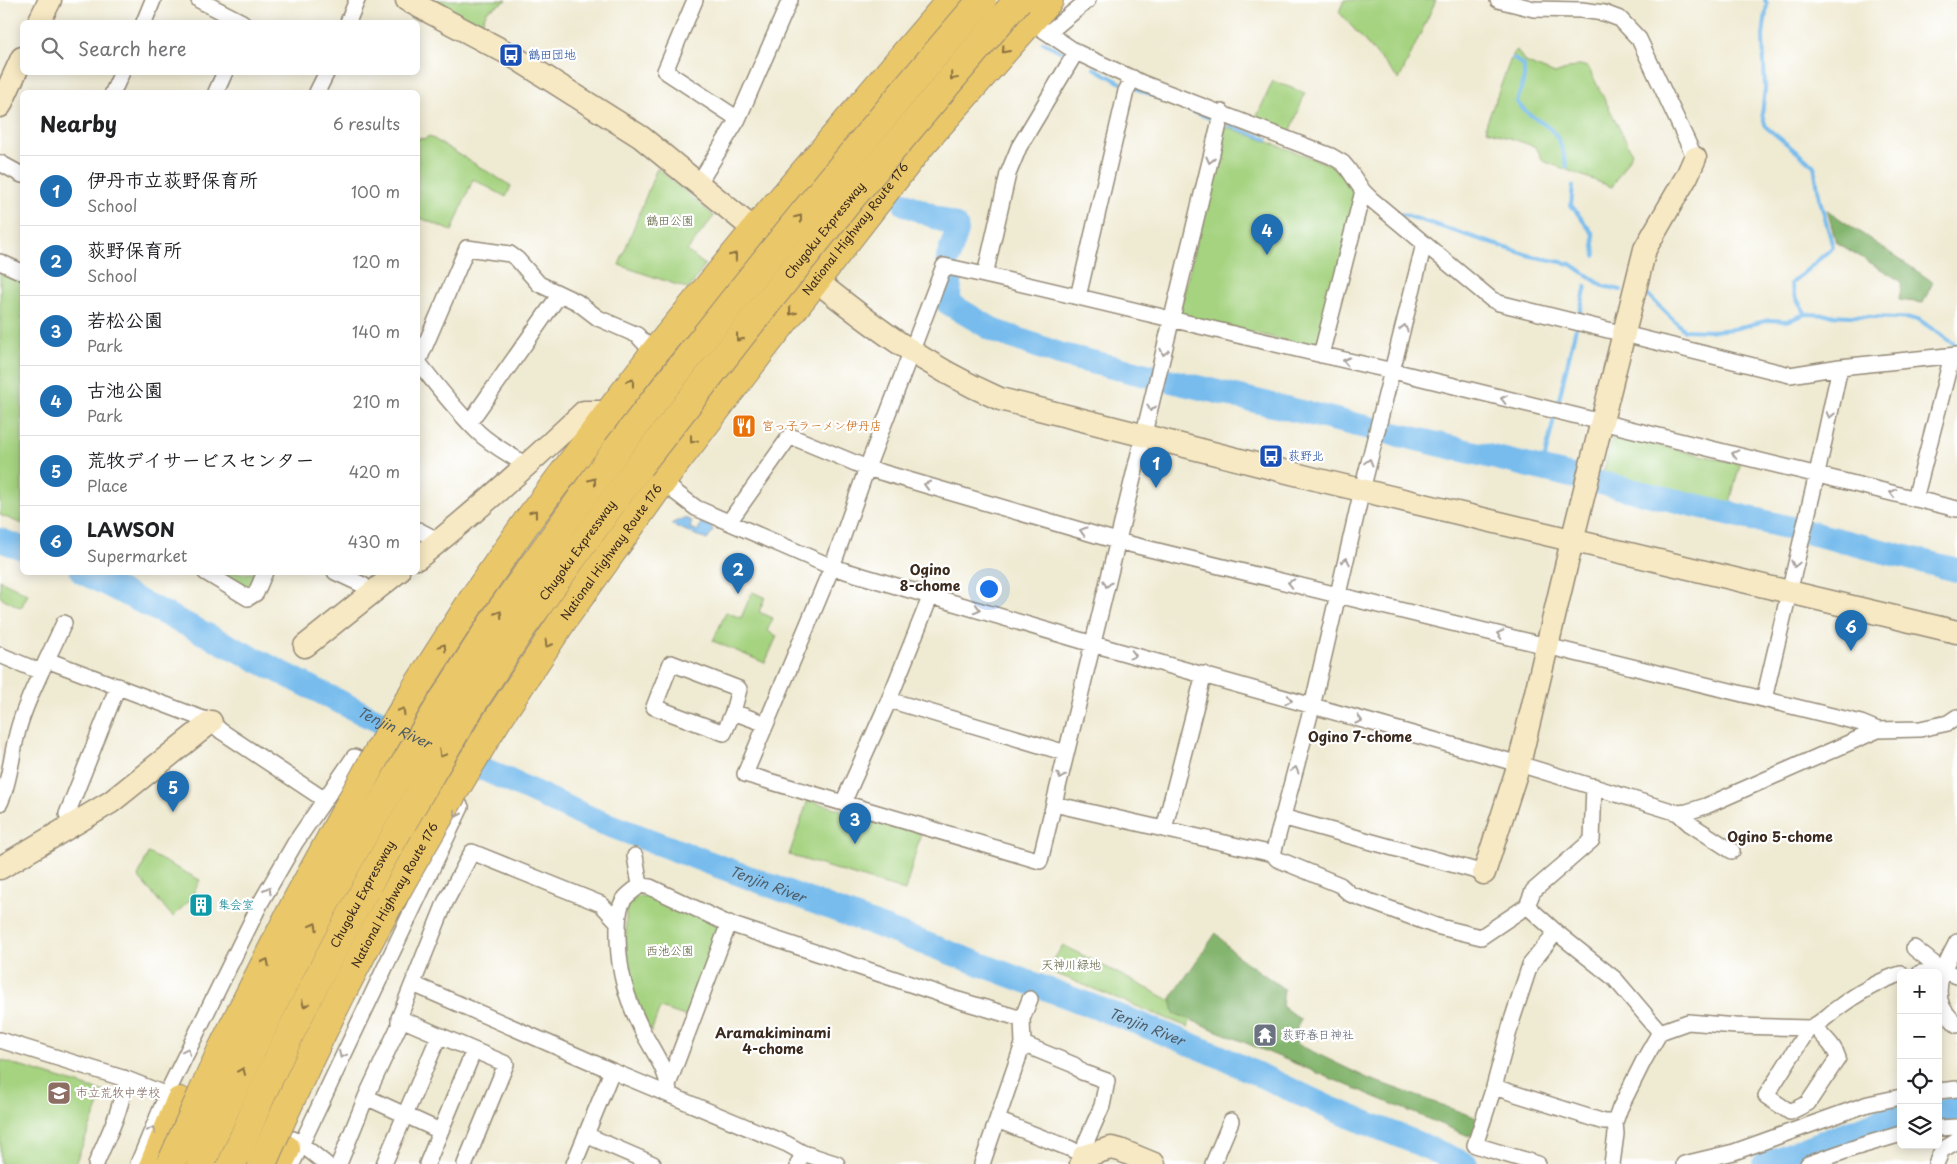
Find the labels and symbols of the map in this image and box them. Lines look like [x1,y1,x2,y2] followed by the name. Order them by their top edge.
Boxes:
[498,42,524,68] bus stop icon: 鶴田団地
[1002,44,1011,53] one-way arrow
[528,45,576,63] place label: 鶴田団地
[950,71,959,80] one-way arrow
[1205,155,1216,164] one-way arrow
[797,158,912,299] street label: National Highway Route 176
[779,177,869,283] street label: Chugoku Expressway
[646,211,694,229] park label: 鶴田公園
[1251,214,1283,255] pin: 4
[794,215,802,224] one-way arrow
[728,253,736,262] one-way arrow
[789,306,798,315] one-way arrow
[1398,324,1409,333] one-way arrow
[736,332,744,341] one-way arrow
[1159,347,1170,356] one-way arrow
[1342,356,1351,367] one-way arrow
[626,379,634,388] one-way arrow
[1500,394,1509,405] one-way arrow
[1146,404,1157,413] one-way arrow
[1825,410,1836,419] one-way arrow
[731,413,757,439] restaurant icon: 宮っ子ラーメン伊丹店
[762,416,882,434] place label: 宮っ子ラーメン伊丹店
[691,434,699,443] one-way arrow
[1258,443,1284,469] bus stop icon: 荻野北
[1288,446,1324,464] place label: 荻野北
[1140,447,1172,488] pin: 1
[1730,449,1739,460] one-way arrow
[1364,459,1374,467] one-way arrow
[587,477,596,487] one-way arrow
[556,480,666,624] street label: National Highway Route 176
[923,481,931,491] one-way arrow
[1888,488,1897,499] one-way arrow
[534,496,620,604] street label: Chugoku Expressway
[529,510,537,519] one-way arrow
[1079,526,1087,536] one-way arrow
[722,553,754,594] pin: 2
[1340,557,1351,566] one-way arrow
[900,559,961,596] district label: Ogino 8-chome
[1790,560,1801,569] one-way arrow
[976,576,1002,602] your location
[1287,578,1296,589] one-way arrow
[1102,580,1113,589] one-way arrow
[973,604,981,614] one-way arrow
[493,610,502,619] one-way arrow
[1835,610,1867,651] pin: 6
[1496,629,1505,640] one-way arrow
[545,638,554,647] one-way arrow
[436,643,446,652] one-way arrow
[1129,649,1138,660] one-way arrow
[1285,694,1293,704] one-way arrow
[354,701,436,754] water label: Tenjin River
[396,708,406,717] one-way arrow
[1354,714,1362,724] one-way arrow
[1308,726,1412,747] district label: Ogino 7-chome
[439,749,449,758] one-way arrow
[1289,766,1300,775] one-way arrow
[157,771,189,812] pin: 5
[1056,772,1067,781] one-way arrow
[839,803,871,844] pin: 3
[453,810,463,818] one-way arrow
[346,819,442,971] street label: National Highway Route 176
[1727,826,1833,847] district label: Ogino 5-chome
[325,837,399,951] street label: Chugoku Expressway
[727,860,810,908] water label: Tenjin River
[261,887,271,896] one-way arrow
[188,892,214,918] building icon: 集会室
[218,895,254,913] place label: 集会室
[308,922,318,931] one-way arrow
[646,941,694,959] park label: 西池公園
[1041,955,1101,973] park label: 天神川緑地
[260,958,270,967] one-way arrow
[301,998,311,1007] one-way arrow
[1106,1002,1189,1051] water label: Tenjin River
[715,1022,831,1059] district label: Aramakiminami 4-chome
[1252,1022,1278,1048] temple icon: 荻野春日神社
[1282,1025,1354,1043] place label: 荻野春日神社
[181,1047,191,1056] one-way arrow
[338,1050,348,1059] one-way arrow
[235,1067,246,1076] one-way arrow
[46,1080,72,1106] school or university icon: 市立荒牧中学校
[76,1083,160,1101] place label: 市立荒牧中学校
[146,1126,157,1135] one-way arrow

